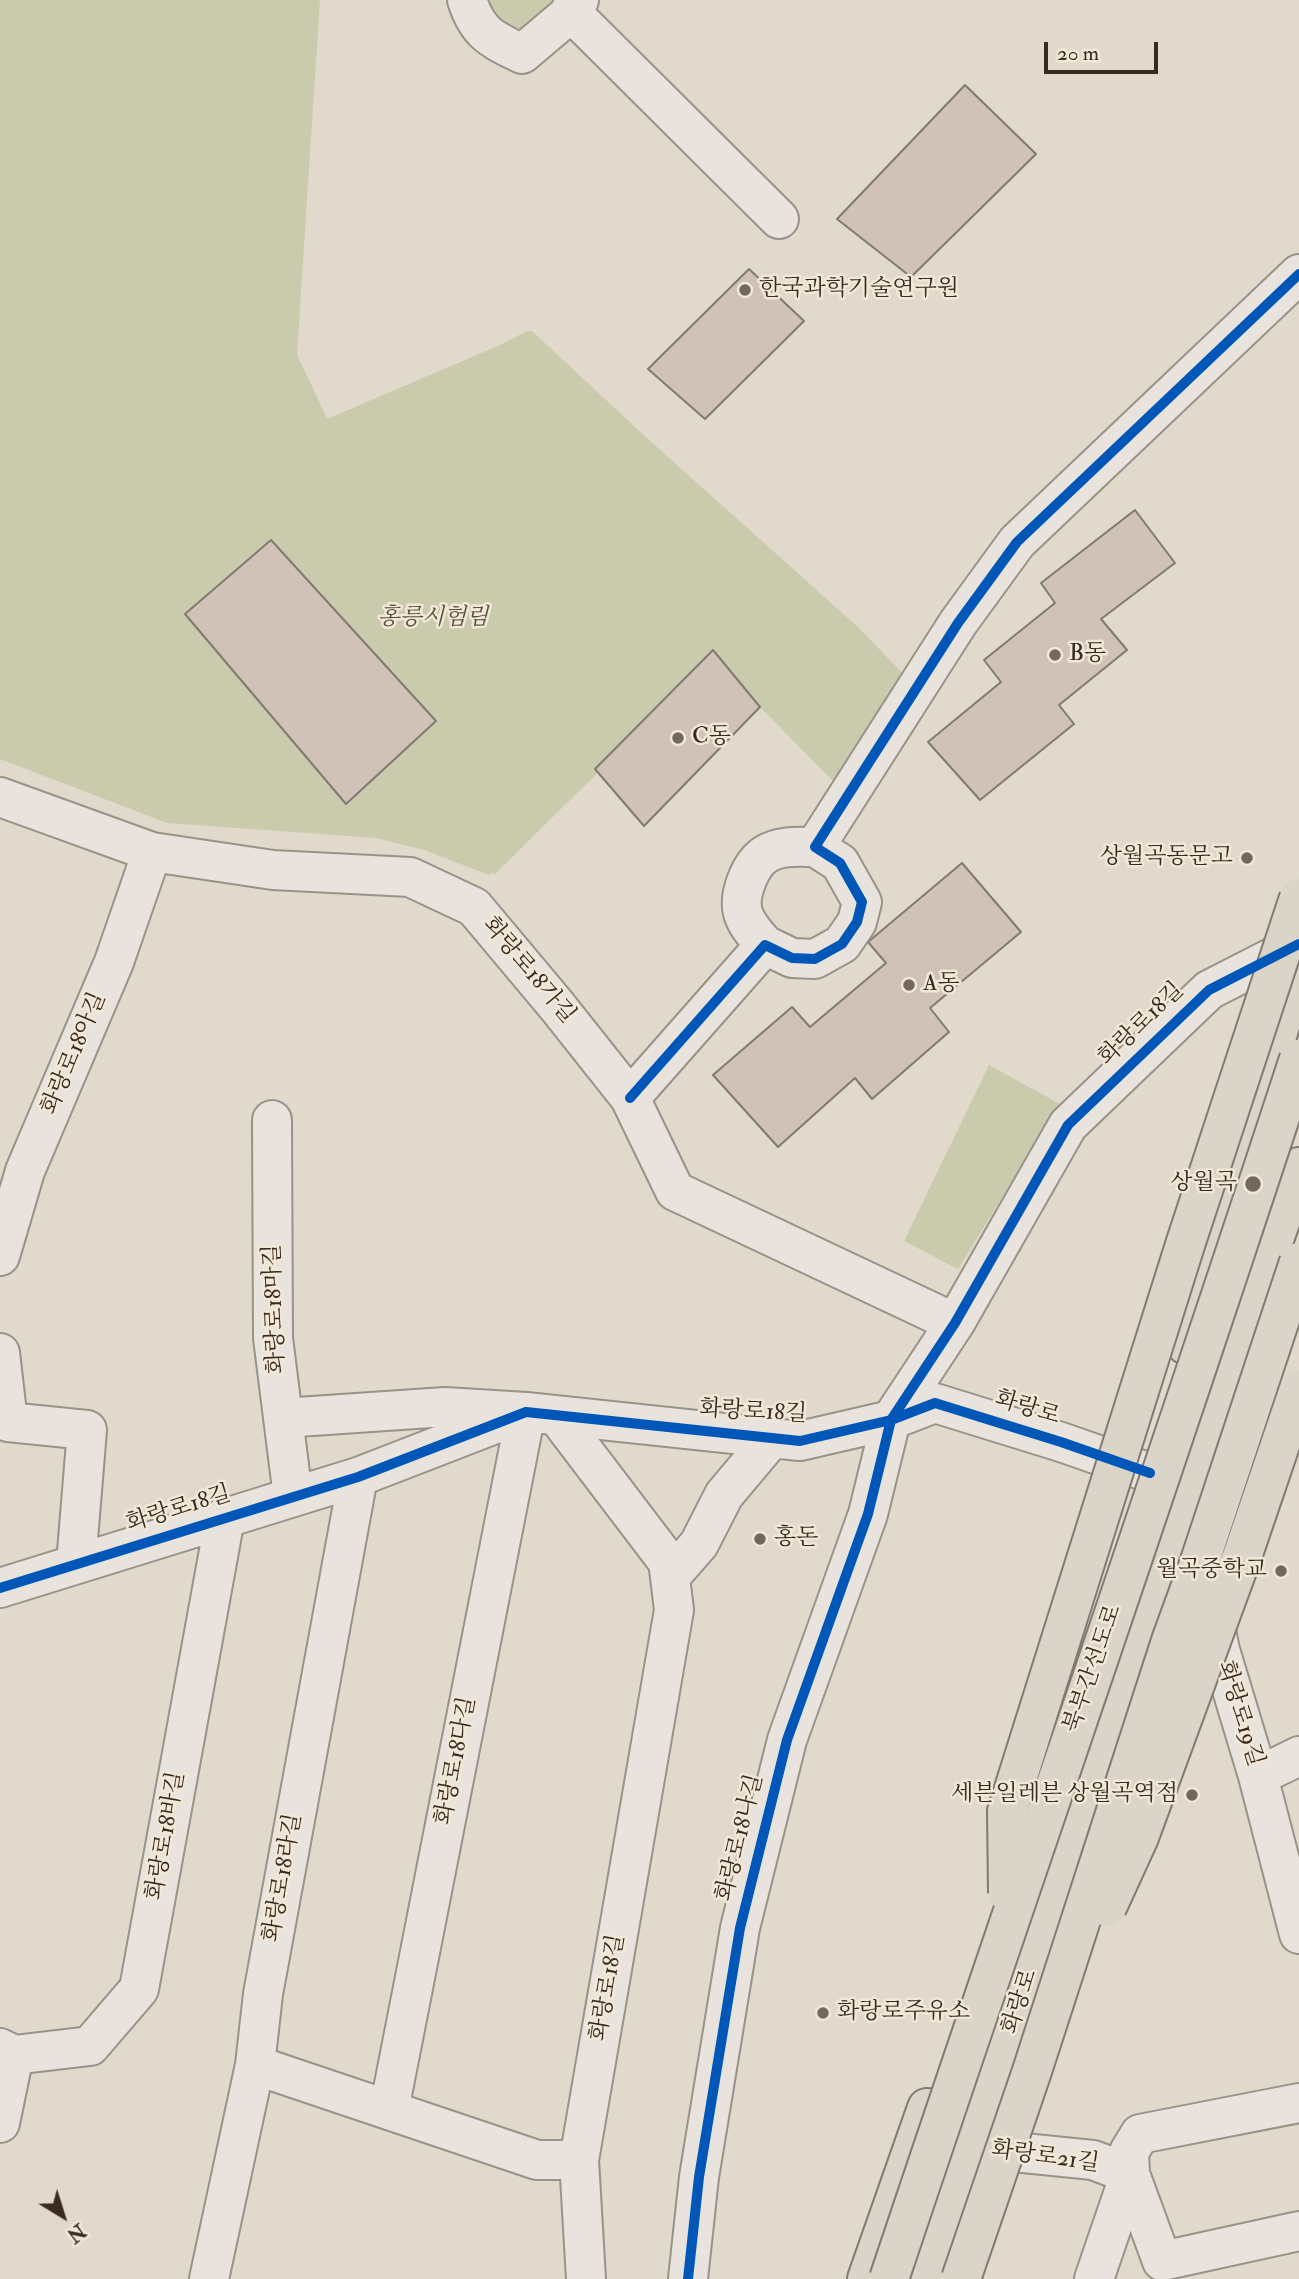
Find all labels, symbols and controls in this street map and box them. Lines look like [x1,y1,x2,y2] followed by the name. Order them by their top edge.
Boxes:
[1047,28,1161,72] scale bar
[1057,40,1099,67] text: 20 m
[759,276,959,304] place label: 한국과학기술연구원
[737,282,753,298] marker: 한국과학기술연구원
[377,605,489,633] park label: 홍릉시험림
[1069,641,1106,669] place label: B동
[1047,647,1063,663] marker: B동
[692,724,731,752] place label: C동
[670,730,686,746] marker: C동
[1100,844,1233,872] place label: 상월곡동문고
[1239,850,1255,866] marker: 상월곡동문고
[476,912,580,1030] street label: 화랑로18가길
[923,971,960,999] place label: A동
[901,977,917,993] marker: A동
[1094,978,1190,1072] street label: 화랑로18길
[37,989,113,1119] street label: 화랑로18아길
[1170,1170,1237,1198] place label: 상월곡
[1243,1174,1263,1194] marker: 상월곡
[260,1244,292,1374] street label: 화랑로18마길
[991,1386,1063,1432] street label: 화랑로
[698,1396,808,1430] street label: 화랑로18길
[123,1481,235,1539] street label: 화랑로18길
[774,1525,818,1553] place label: 홍돈
[752,1531,768,1547] marker: 홍돈
[1156,1557,1267,1585] place label: 월곡중학교
[1273,1563,1289,1579] marker: 월곡중학교
[1059,1601,1129,1737] street label: 북부간선도로
[1210,1658,1268,1770] street label: 화랑로19길
[431,1695,483,1827] street label: 화랑로18다길
[142,1770,192,1902] street label: 화랑로18바길
[712,1772,770,1904] street label: 화랑로18나길
[951,1781,1178,1809] place label: 세븐일레븐 상월곡역점
[1184,1787,1200,1803] marker: 세븐일레븐 상월곡역점
[259,1812,309,1944] street label: 화랑로18라길
[586,1932,632,2044] street label: 화랑로18길
[998,1966,1044,2038] street label: 화랑로
[837,1999,970,2027] place label: 화랑로주유소
[815,2005,831,2021] marker: 화랑로주유소
[989,2137,1101,2179] street label: 화랑로21길
[28,2181,98,2251] north arrow
[62,2218,90,2247] text: N

